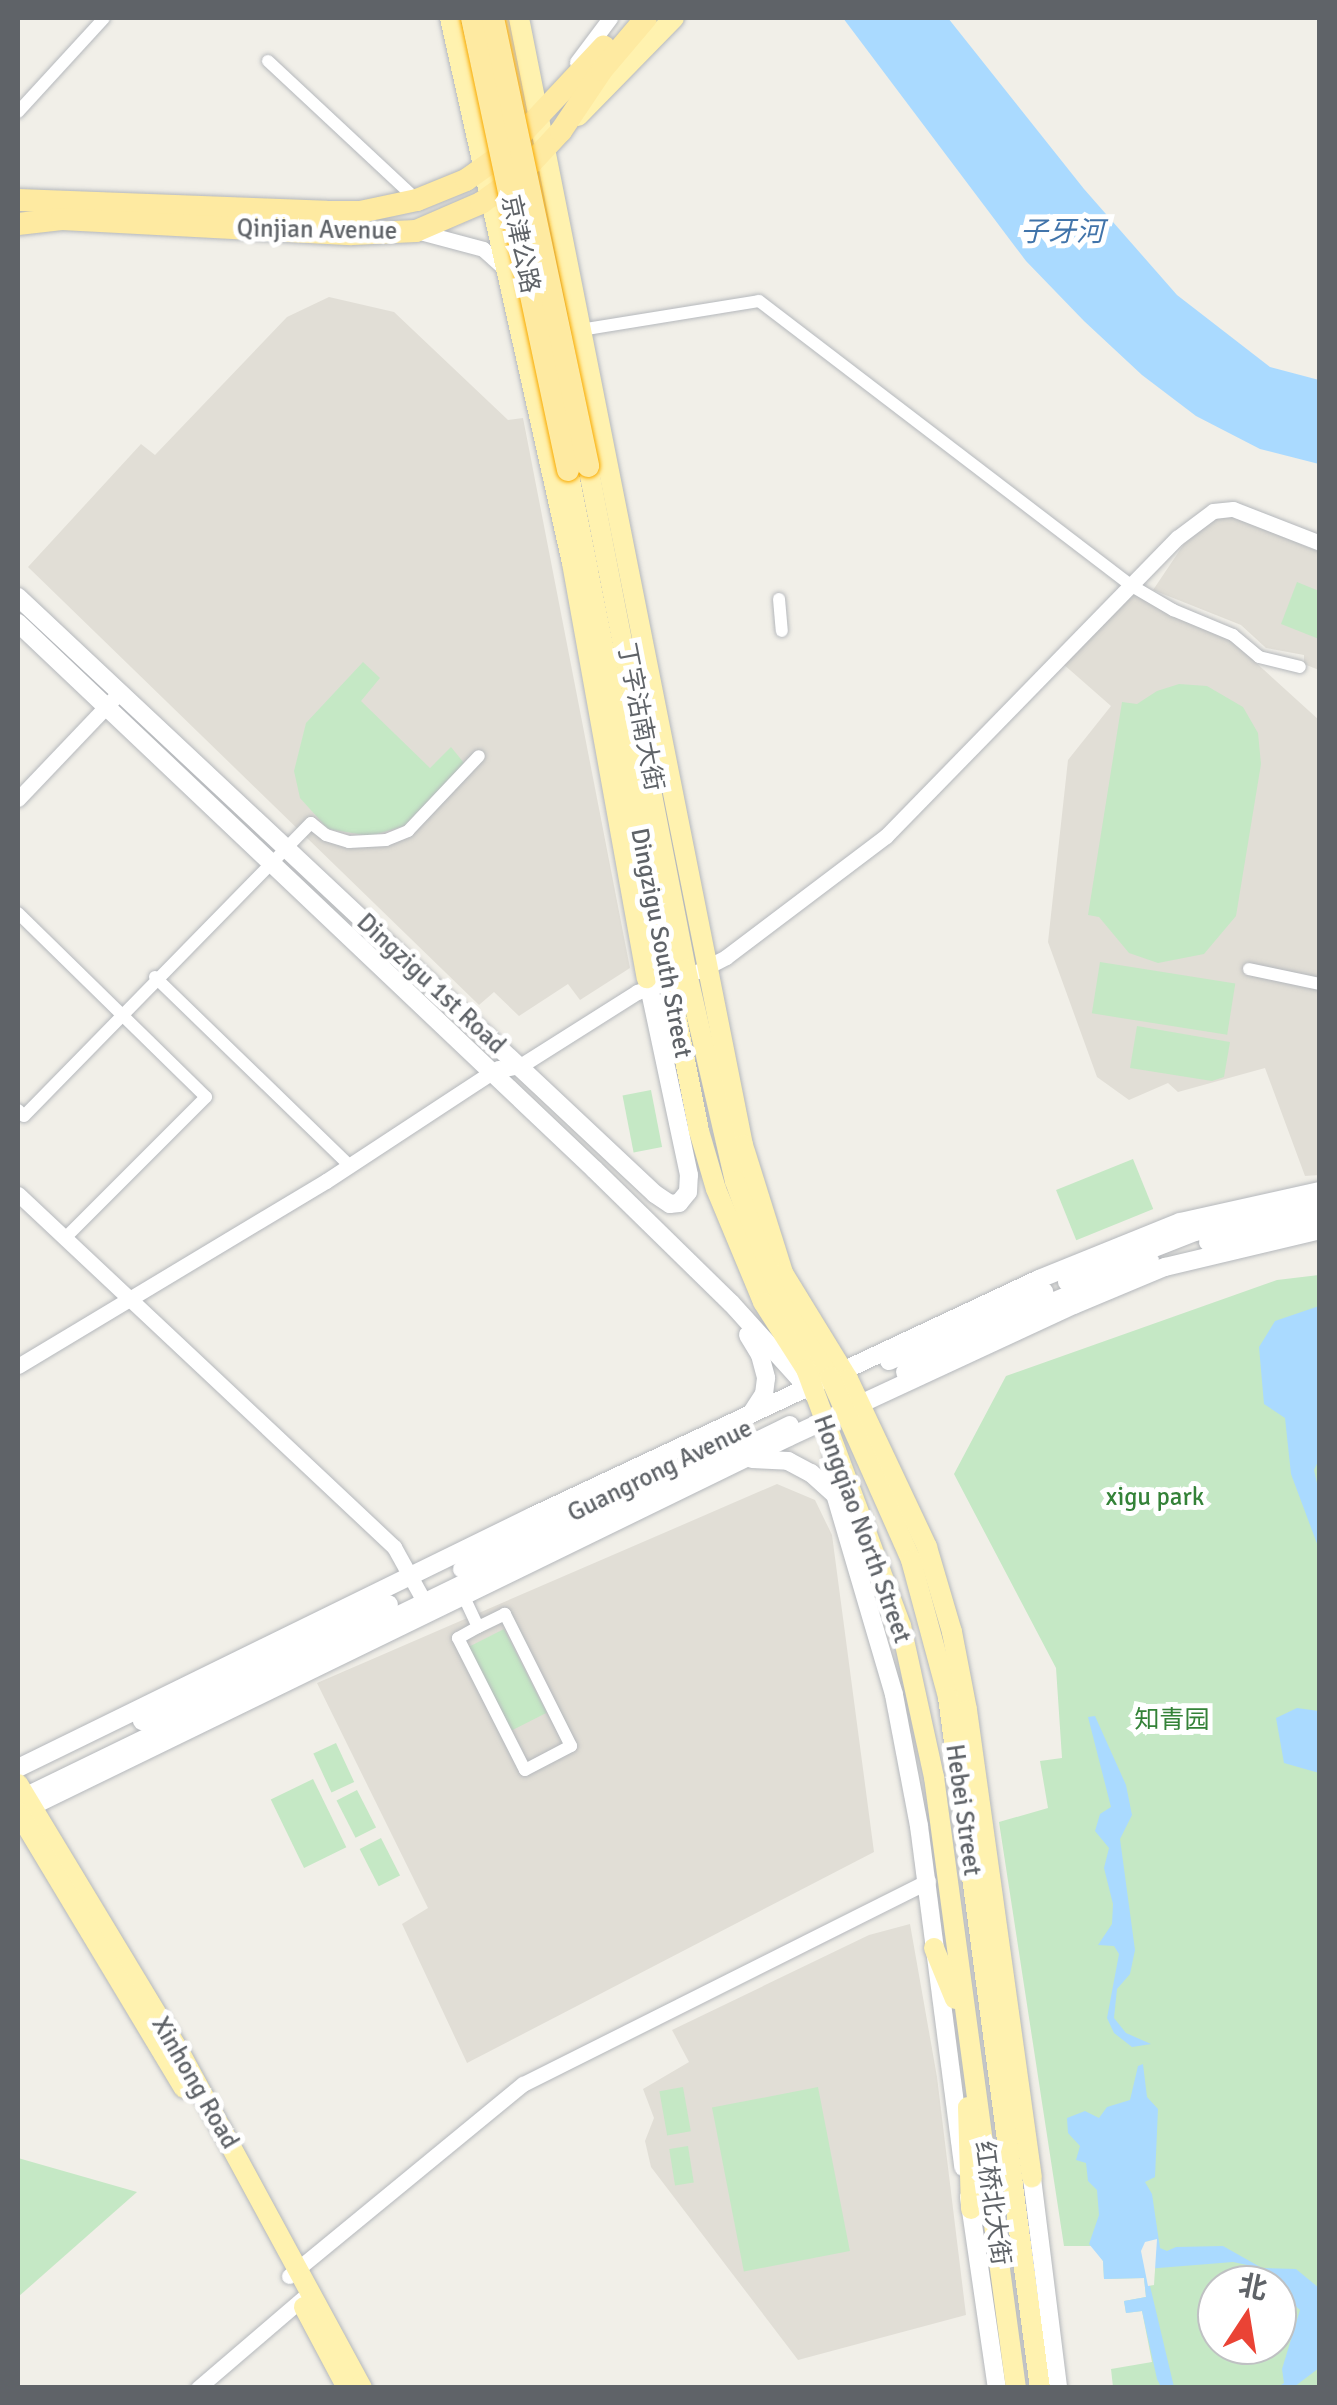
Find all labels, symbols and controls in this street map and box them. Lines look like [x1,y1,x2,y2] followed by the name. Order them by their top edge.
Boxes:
[495,192,545,296] street label: 京津公路
[236,214,398,246] street label: Qinjian Avenue
[1020,215,1104,249] water label: 子牙河
[611,641,669,793] street label: 丁字沽南大街
[624,825,698,1061] street label: Dingzigu South Street
[350,907,512,1061] street label: Dingzigu 1st Road
[807,1411,917,1647] street label: Hongqiao North Street
[563,1413,757,1529] street label: Guangrong Avenue
[1106,1482,1204,1512] park label: xigu park
[1135,1705,1209,1735] park label: 知青园
[939,1742,987,1878] street label: Hebei Street
[145,2012,245,2154] street label: Xinhong Road
[968,2139,1016,2267] street label: 红桥北大街
[1197,2265,1297,2365] north arrow
[1236,2268,1270,2307] text: 北

